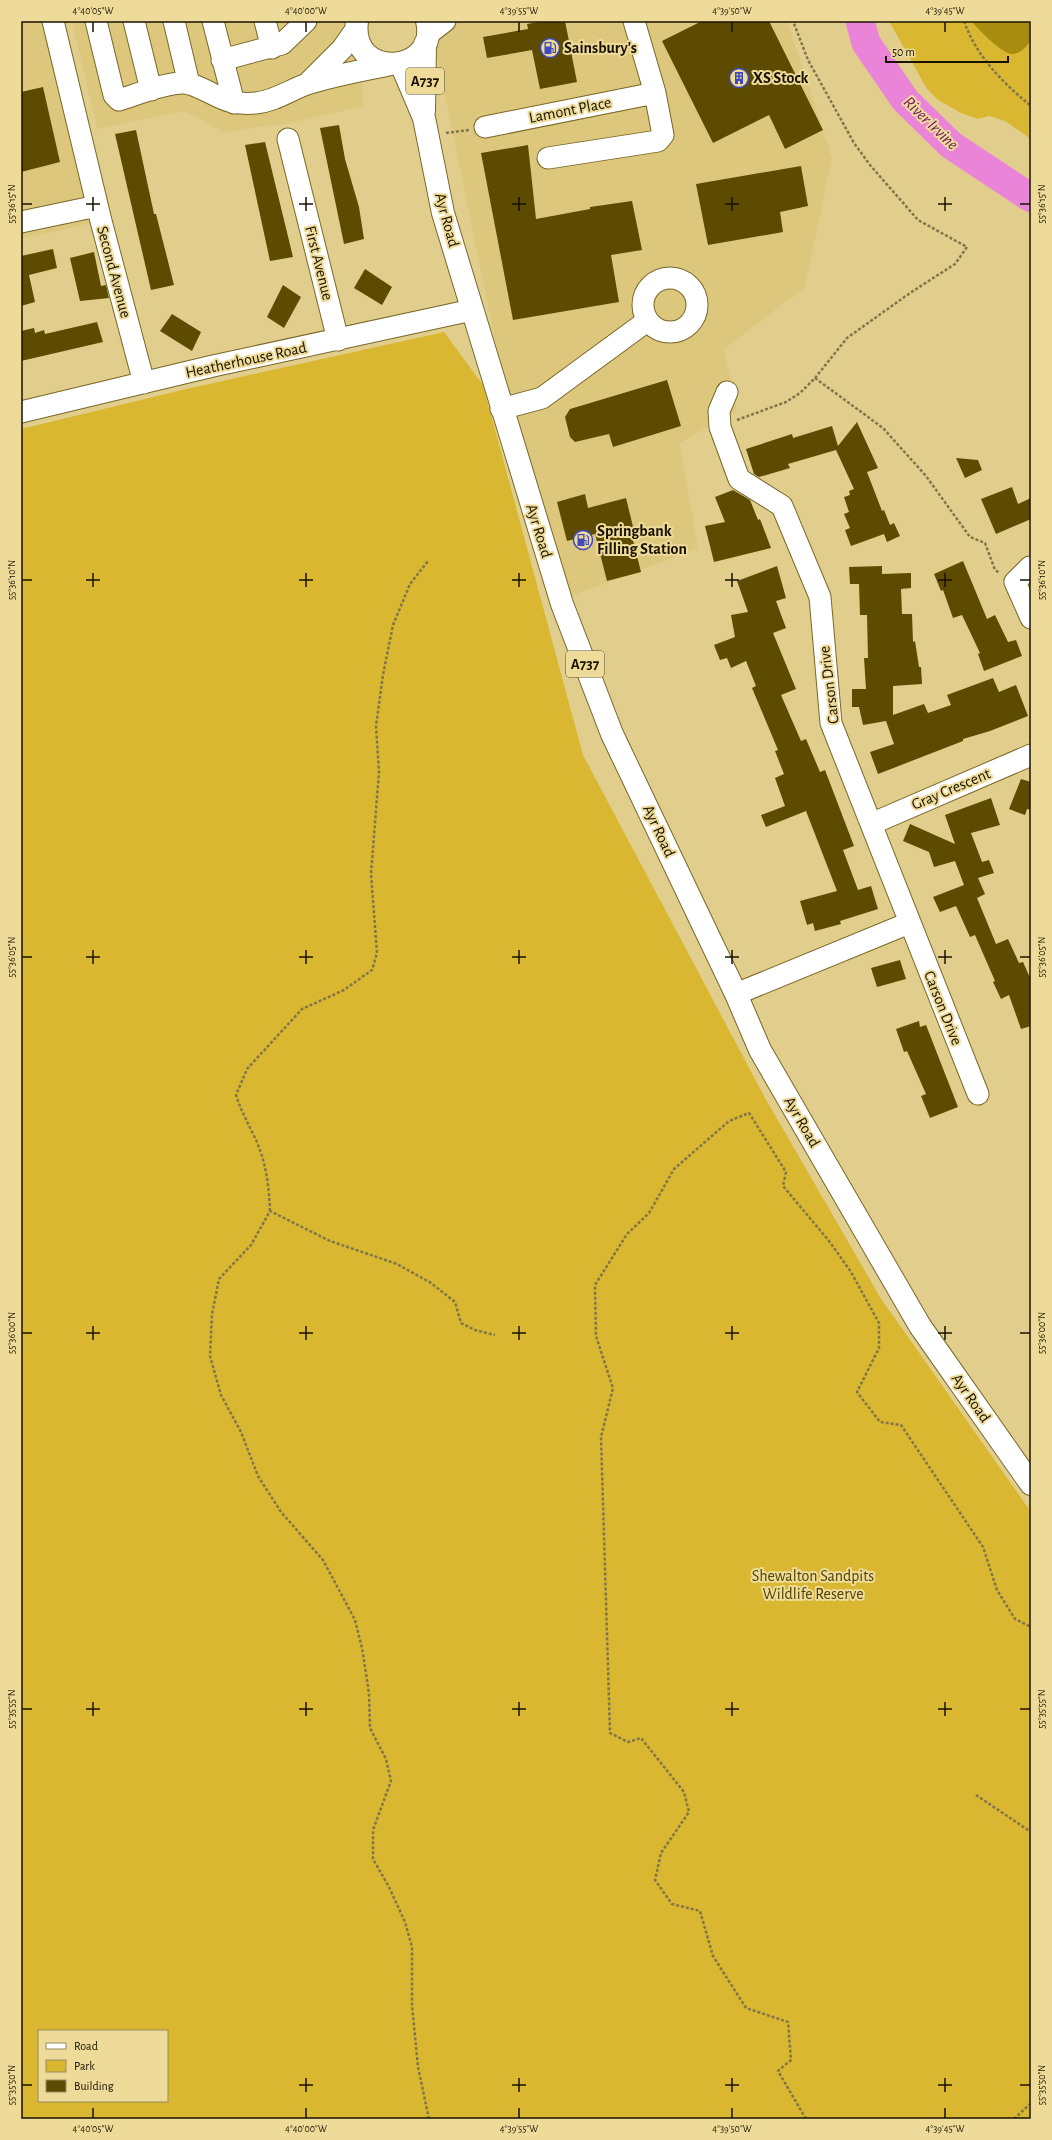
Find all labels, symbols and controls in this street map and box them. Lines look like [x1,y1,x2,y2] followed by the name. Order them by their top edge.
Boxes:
[73,6,113,16] text: 4°40'05"W
[285,6,327,16] text: 4°40'00"W
[500,6,538,16] text: 4°39'55"W
[712,6,752,16] text: 4°39'50"W
[925,6,965,16] text: 4°39'45"W
[539,37,561,59] fuel station icon: Sainsbury's
[886,38,1008,64] scale bar
[564,40,637,57] place label: Sainsbury's
[892,46,915,58] text: 50 m
[728,67,750,89] building icon: XS Stock
[406,68,444,94] road number: A737
[753,70,809,86] place label: XS Stock
[900,93,962,153] water label: River Irvine
[527,94,613,126] street label: Lamont Place
[7,184,17,224] text: 55°36'15"N
[1037,184,1047,224] text: 55°36'15"N
[431,191,462,249] street label: Ayr Road
[94,224,134,320] street label: Second Avenue
[302,224,336,302] street label: First Avenue
[184,339,308,381] street label: Heatherhouse Road
[522,502,555,560] street label: Ayr Road
[597,523,687,557] place label: Springbank Filling Station
[572,529,594,551] fuel station icon: Springbank Filling Station
[7,560,17,600] text: 55°36'10"N
[1037,560,1047,600] text: 55°36'10"N
[816,645,842,725] street label: Carson Drive
[566,651,604,677] road number: A737
[909,765,993,814] street label: Gray Crescent
[639,803,678,860] street label: Ayr Road
[7,937,17,977] text: 55°36'05"N
[1037,937,1047,977] text: 55°36'05"N
[921,969,965,1047] street label: Carson Drive
[780,1094,823,1150] street label: Ayr Road
[7,1312,17,1354] text: 55°36'00"N
[1037,1312,1047,1354] text: 55°36'00"N
[948,1371,993,1426] street label: Ayr Road
[752,1568,874,1602] park label: Shewalton Sandpits Wildlife Reserve
[7,1689,17,1729] text: 55°35'55"N
[1037,1689,1047,1729] text: 55°35'55"N
[38,2030,168,2102] legend
[74,2040,98,2052] text: Road
[74,2060,95,2072] text: Park
[7,2065,17,2105] text: 55°35'50"N
[1037,2065,1047,2105] text: 55°35'50"N
[74,2080,114,2092] text: Building
[73,2124,113,2134] text: 4°40'05"W
[285,2124,327,2134] text: 4°40'00"W
[500,2124,538,2134] text: 4°39'55"W
[712,2124,752,2134] text: 4°39'50"W
[925,2124,965,2134] text: 4°39'45"W

